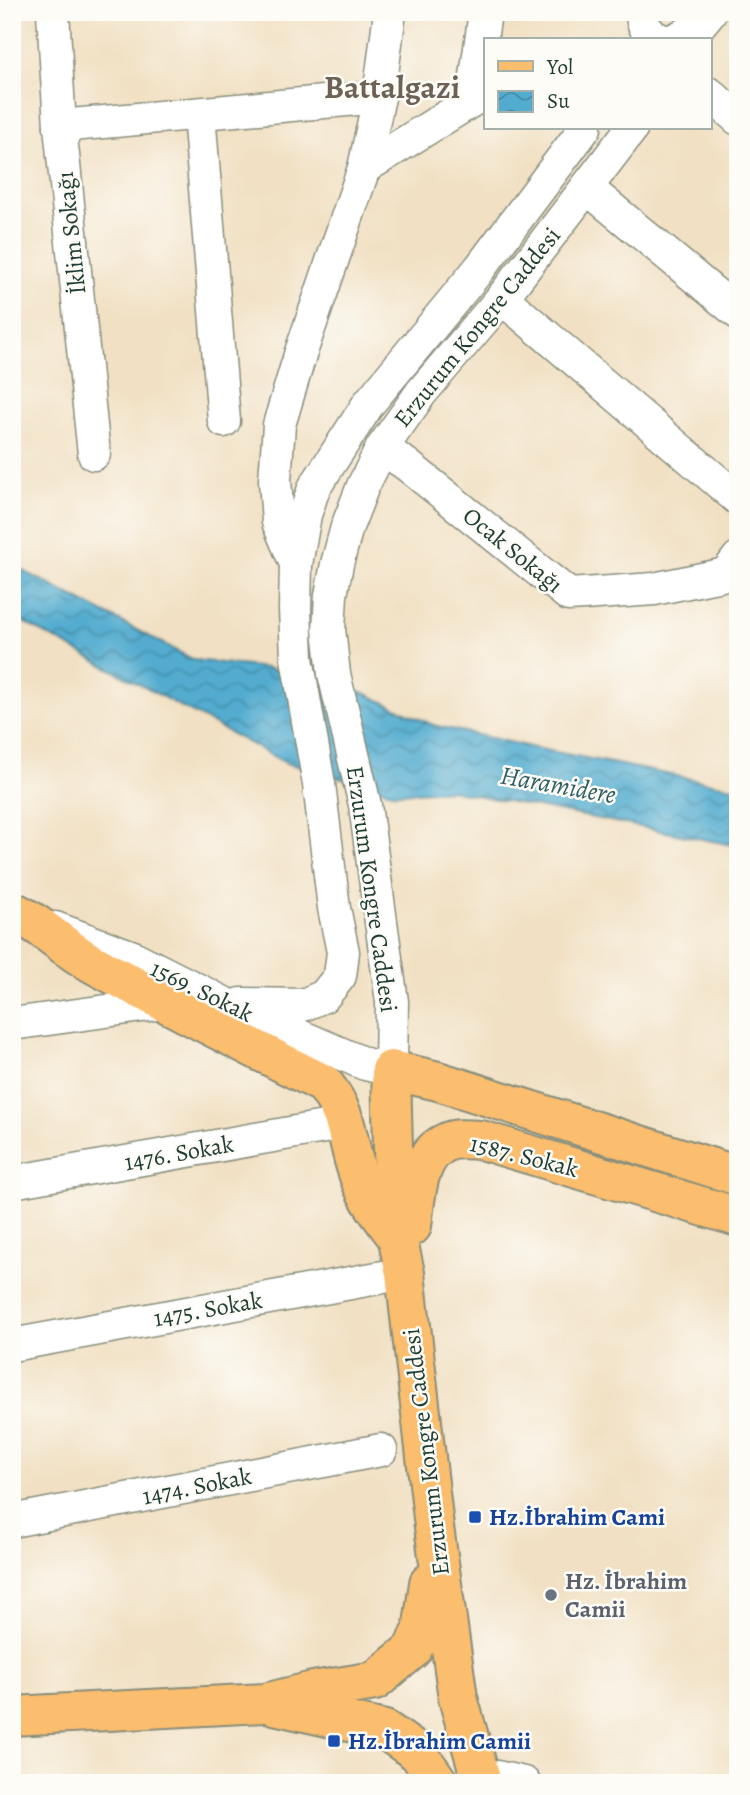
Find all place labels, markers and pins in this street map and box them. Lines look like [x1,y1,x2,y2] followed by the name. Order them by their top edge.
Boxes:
[489,1501,665,1533] place label: Hz.İbrahim Cami
[467,1509,483,1525] marker: Hz.İbrahim Cami
[565,1565,687,1625] place label: Hz. İbrahim Camii
[543,1587,559,1603] marker: Hz. İbrahim Camii
[348,1725,531,1757] place label: Hz.İbrahim Camii
[326,1733,342,1749] marker: Hz.İbrahim Camii

